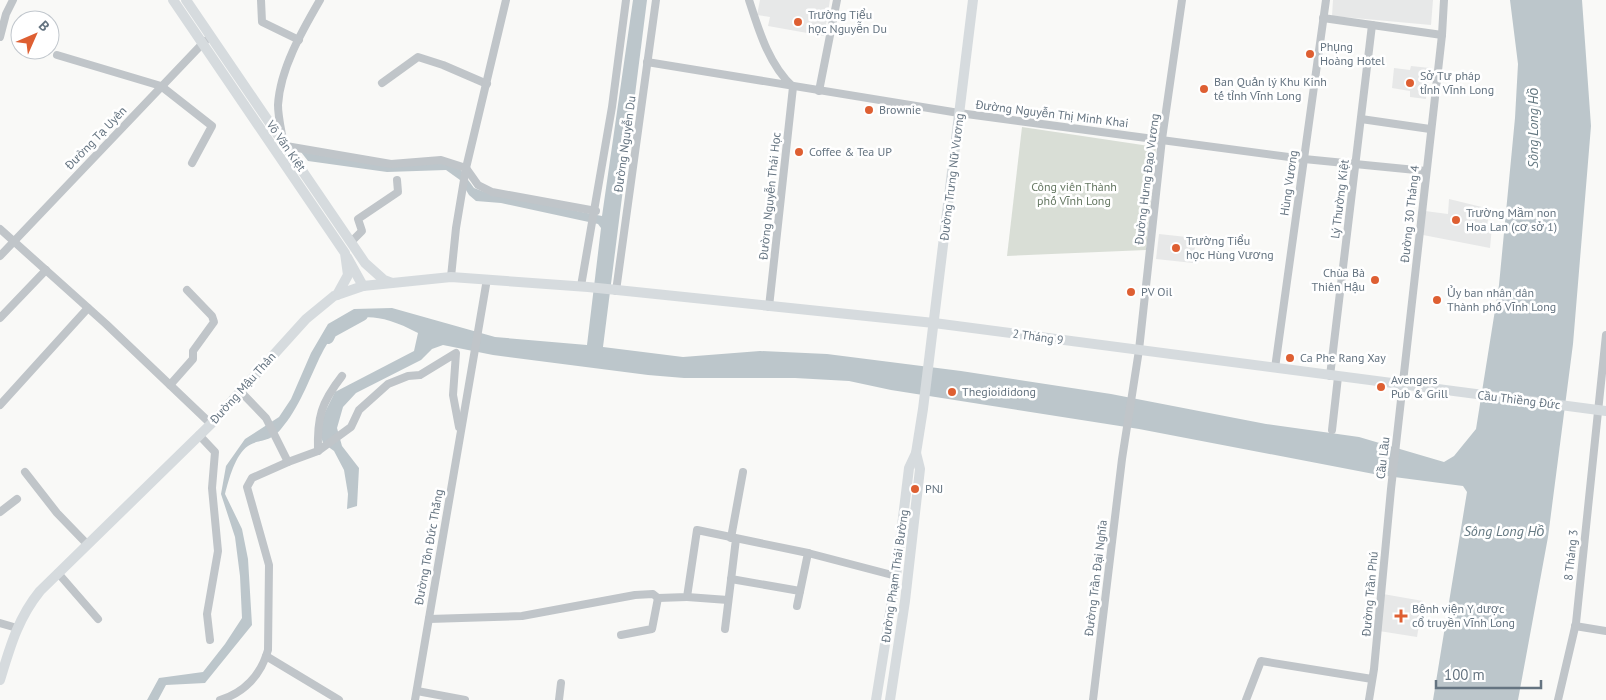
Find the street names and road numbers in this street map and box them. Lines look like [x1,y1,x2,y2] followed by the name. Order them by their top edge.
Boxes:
[610,95,639,194] street label: Đường Nguyễn Du
[974,97,1129,130] street label: Đường Nguyễn Thị Minh Khai
[61,103,130,173] street label: Đường Tạ Uyên
[936,112,967,242] street label: Đường Trưng Nữ Vương
[1131,113,1162,246] street label: Đường Hưng Đạo Vương
[263,117,309,174] street label: Võ Văn Kiệt
[755,131,784,262] street label: Đường Nguyễn Thái Học
[1276,149,1301,217] street label: Hùng Vương
[1327,159,1352,239] street label: Lý Thường Kiệt
[1397,164,1422,264] street label: Đường 30 Tháng 4
[1012,326,1065,348] street label: 2 Tháng 9
[206,349,279,427] street label: Đường Mậu Thân
[1477,387,1562,412] street label: Cầu Thiềng Đức
[1372,436,1393,480] street label: Cầu Lầu
[411,488,446,607] street label: Đường Tôn Đức Thắng
[878,509,911,644] street label: Đường Phạm Thái Bường
[1081,519,1110,638] street label: Đường Trần Đại Nghĩa
[1560,529,1581,581] street label: 8 Tháng 3
[1358,551,1381,638] street label: Đường Trần Phú

